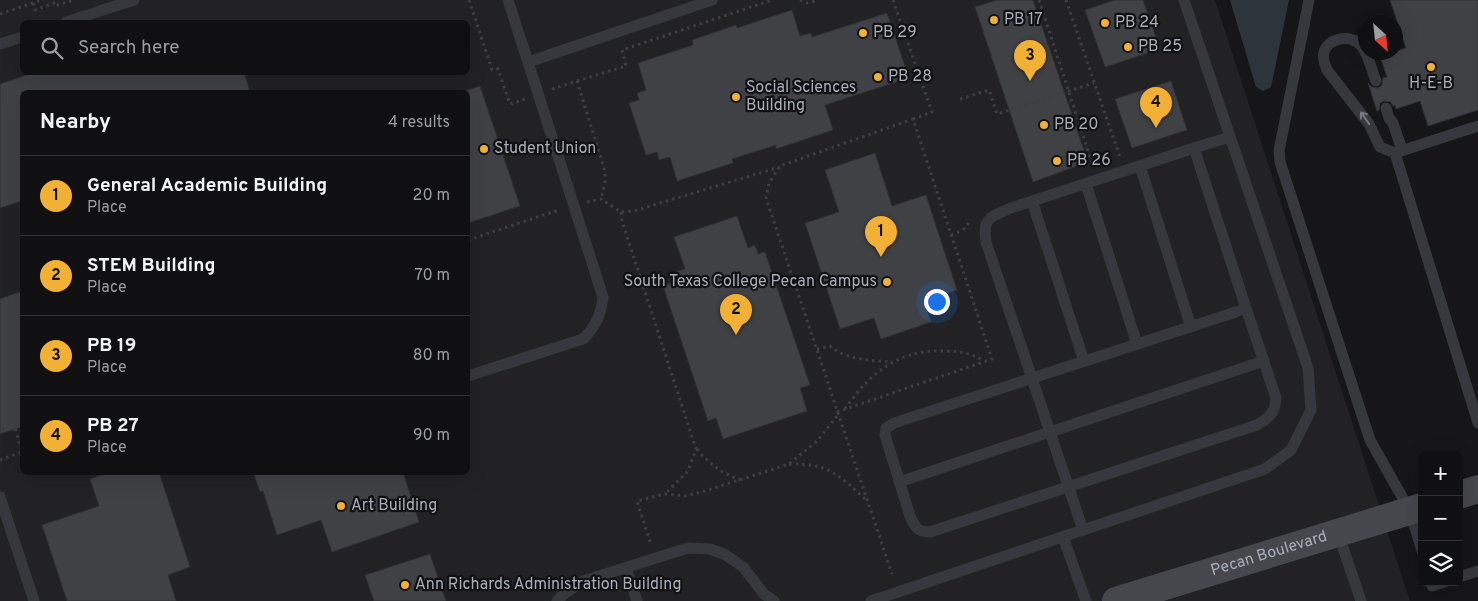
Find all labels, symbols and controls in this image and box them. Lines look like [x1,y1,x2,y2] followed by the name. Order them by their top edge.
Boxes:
[1004,10,1043,30] place label: PB 17
[1115,13,1159,33] place label: PB 24
[988,14,1000,26] marker: PB 17
[1358,15,1403,60] north arrow
[1099,17,1111,29] marker: PB 24
[20,20,470,75] search box
[873,23,917,43] place label: PB 29
[857,27,869,39] marker: PB 29
[38,34,66,62] icon: search
[78,36,180,60] text: Search here
[1138,37,1182,57] place label: PB 25
[1014,40,1046,81] pin: 3
[1122,41,1134,53] marker: PB 25
[1425,61,1437,73] marker: H-E-B
[888,67,932,87] place label: PB 28
[872,71,884,83] marker: PB 28
[1409,74,1453,94] place label: H-E-B
[746,78,856,116] place label: Social Sciences Building
[1140,87,1172,128] pin: 4
[730,91,742,103] marker: Social Sciences Building
[40,109,111,136] text: Nearby
[1360,111,1370,125] one-way arrow
[388,113,450,133] text: 4 results
[1054,115,1098,135] place label: PB 20
[1038,119,1050,131] marker: PB 20
[494,139,596,159] place label: Student Union
[478,143,490,155] marker: Student Union
[1067,151,1111,171] place label: PB 26
[1051,155,1063,167] marker: PB 26
[87,174,327,198] text: General Academic Building
[53,186,59,206] text: 1
[413,186,450,206] text: 20 m
[87,198,127,218] text: Place
[865,216,897,257] pin: 1
[87,254,216,278] text: STEM Building
[51,266,61,286] text: 2
[415,266,450,286] text: 70 m
[624,272,877,292] place label: South Texas College Pecan Campus
[881,276,893,288] marker: South Texas College Pecan Campus
[87,278,127,298] text: Place
[924,289,950,315] your location
[720,294,752,335] pin: 2
[87,334,136,358] text: PB 19
[51,346,61,366] text: 3
[413,346,450,366] text: 80 m
[87,358,127,378] text: Place
[87,414,139,438] text: PB 27
[51,426,61,446] text: 4
[413,426,450,446] text: 90 m
[87,438,127,458] text: Place
[1418,451,1463,586] map controls
[1418,451,1463,496] button: +
[351,496,437,516] place label: Art Building
[1418,496,1463,541] button: −
[335,500,347,512] marker: Art Building
[1208,527,1330,581] street label: Pecan Boulevard
[1418,541,1463,586] button: layers
[415,575,681,595] place label: Ann Richards Administration Building
[399,579,411,591] marker: Ann Richards Administration Building

